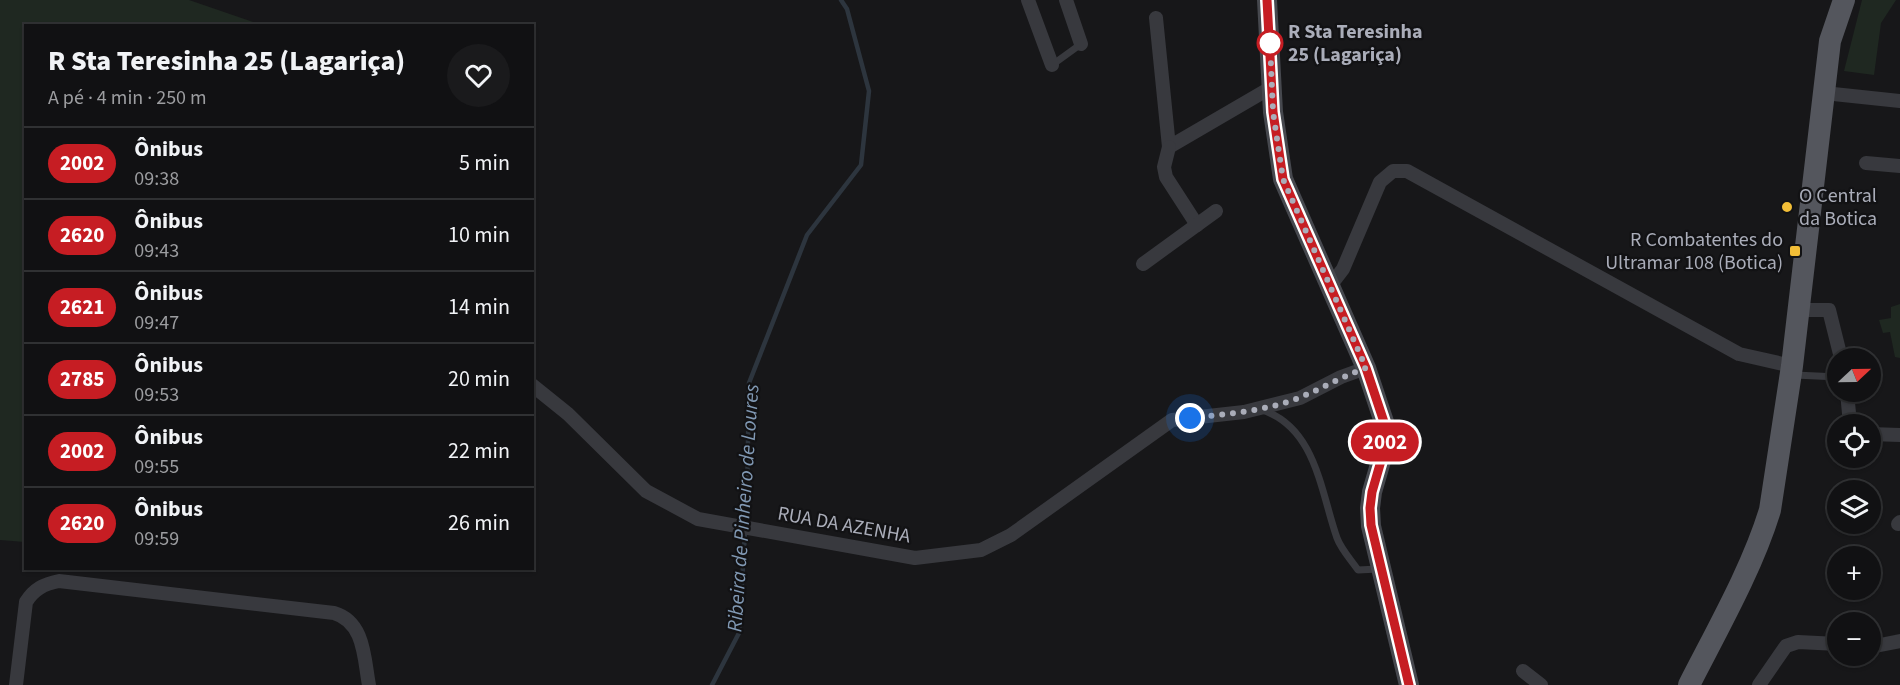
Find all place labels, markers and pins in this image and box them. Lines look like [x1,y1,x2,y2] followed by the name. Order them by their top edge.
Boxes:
[1288,18,1422,69] place label: R Sta Teresinha 25 (Lagariça)
[1257,30,1283,56] marker: R Sta Teresinha 25 (Lagariça)
[1799,182,1877,233] place label: O Central da Botica
[1780,200,1794,214] marker: O Central da Botica
[1605,226,1783,277] place label: R Combatentes do Ultramar 108 (Botica)
[1788,244,1802,258] marker: R Combatentes do Ultramar 108 (Botica)

